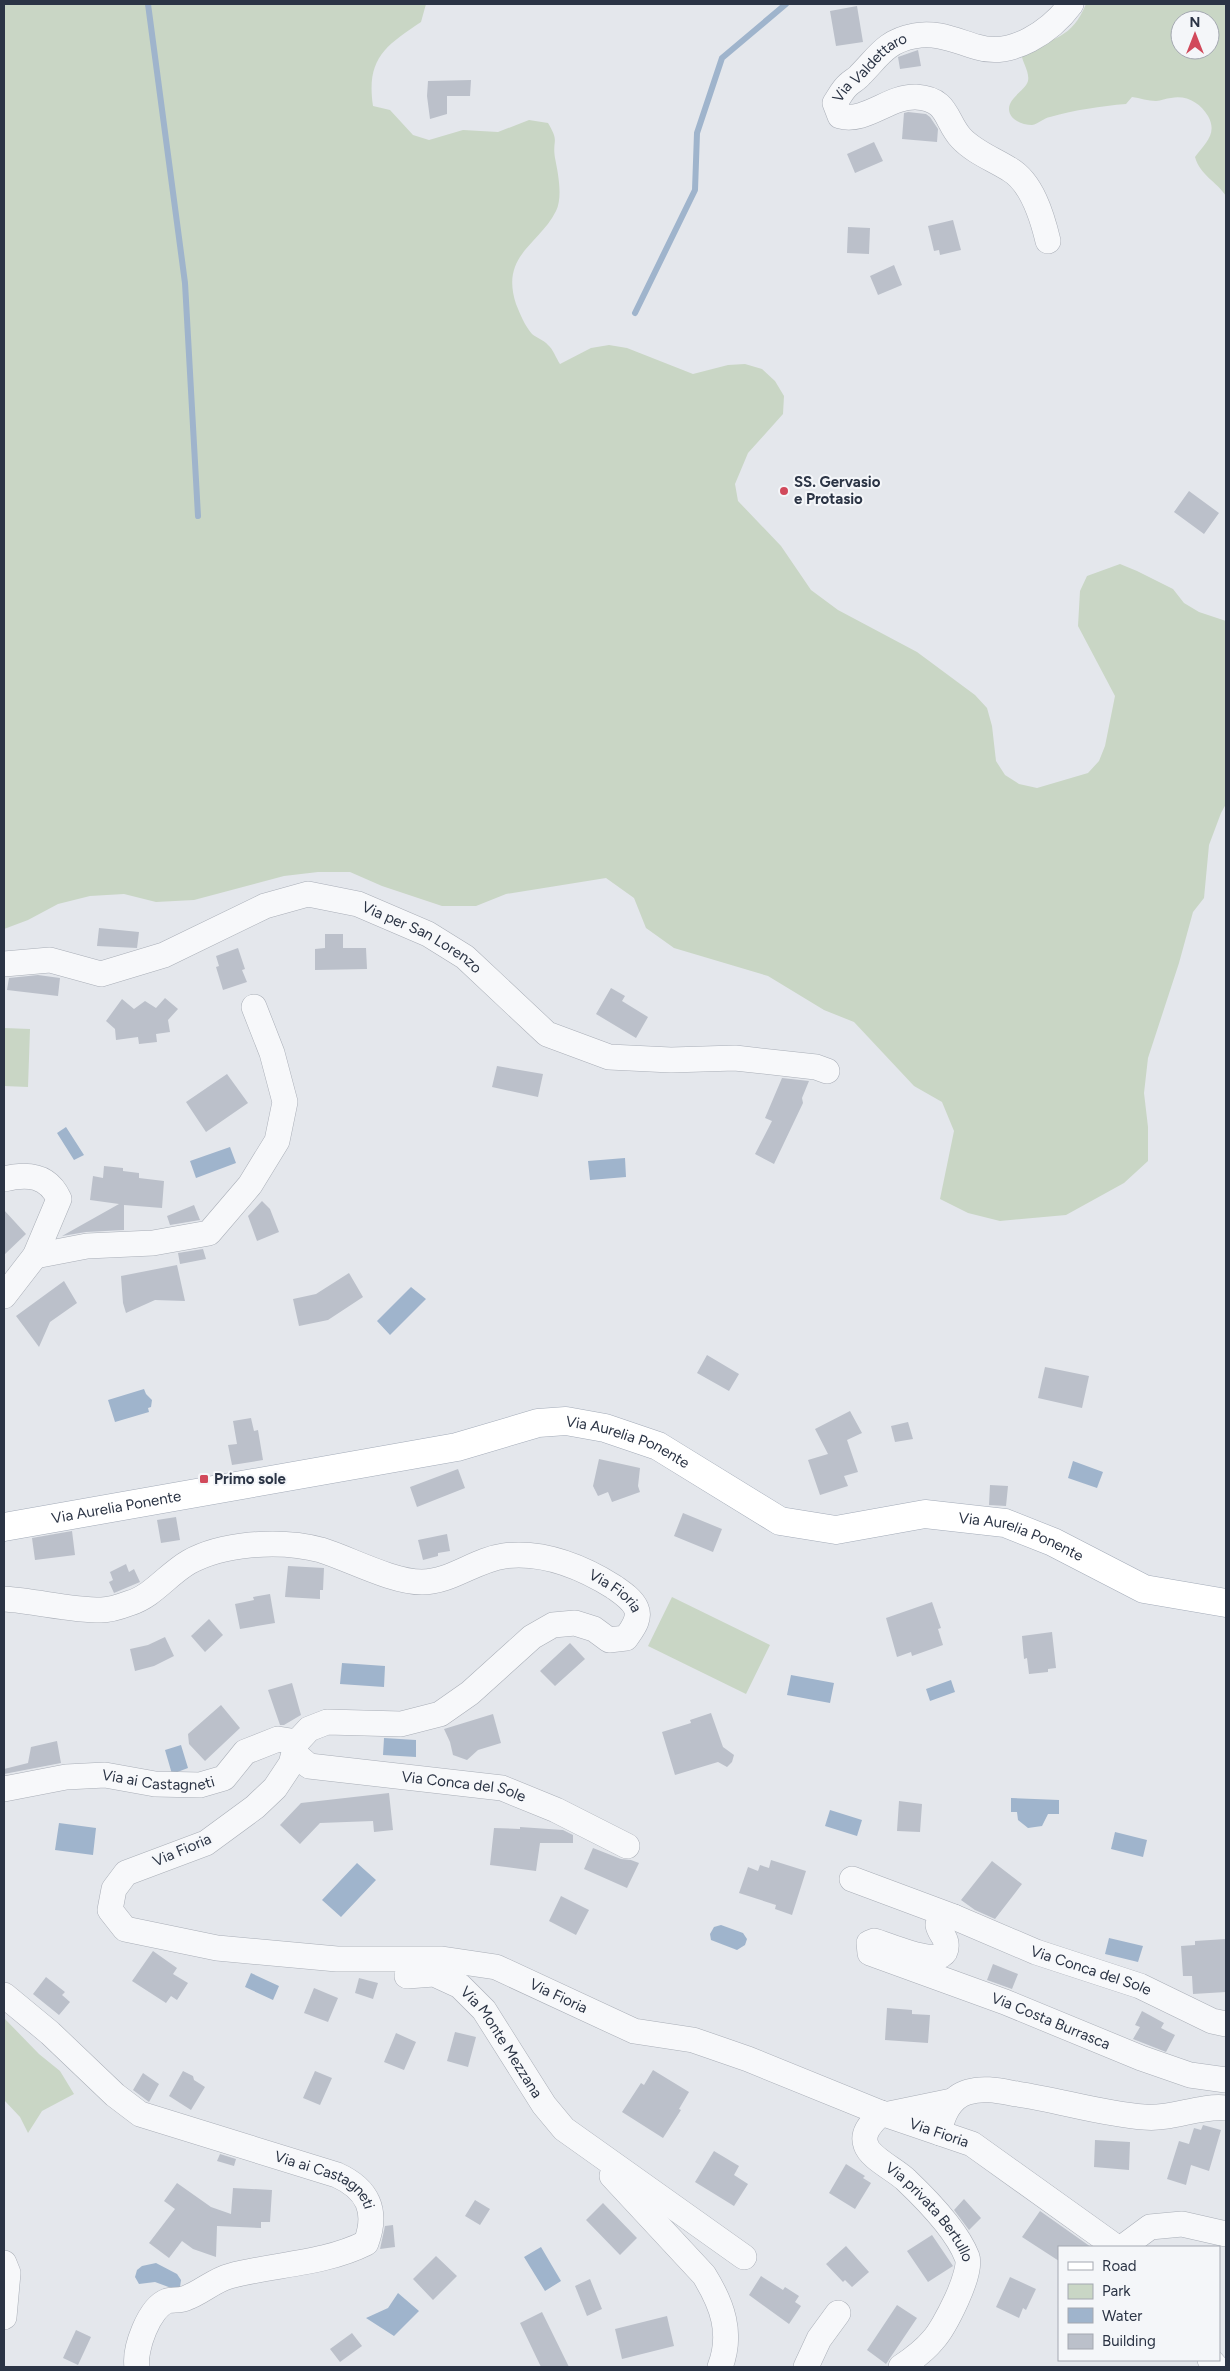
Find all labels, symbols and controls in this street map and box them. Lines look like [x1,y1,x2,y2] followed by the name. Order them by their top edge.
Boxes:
[1170,10,1220,60] north arrow
[1190,14,1200,31] text: N
[829,29,910,106] street label: Via Valdettaro
[794,473,881,508] place label: SS. Gervasio e Protasio
[778,485,790,497] marker: SS. Gervasio e Protasio
[359,898,486,977] street label: Via per San Lorenzo
[564,1412,693,1472] street label: Via Aurelia Ponente
[214,1470,286,1488] place label: Primo sole
[198,1473,210,1485] marker: Primo sole
[50,1487,182,1527] street label: Via Aurelia Ponente
[958,1509,1086,1565] street label: Via Aurelia Ponente
[586,1566,646,1615] street label: Via Fioria
[101,1766,217,1794] street label: Via ai Castagneti
[400,1768,529,1806] street label: Via Conca del Sole
[150,1830,214,1870] street label: Via Fioria
[1028,1942,1154,1999] street label: Via Conca del Sole
[527,1975,590,2017] street label: Via Fioria
[457,1983,546,2101] street label: Via Monte Mezzana
[989,1989,1113,2053] street label: Via Costa Burrasca
[907,2114,971,2151] street label: Via Fioria
[272,2147,378,2211] street label: Via ai Castagneti
[882,2159,977,2265] street label: Via privata Bertullo
[1058,2246,1220,2361] legend
[1102,2257,1137,2275] text: Road
[1102,2282,1131,2300] text: Park
[1102,2307,1142,2325] text: Water
[1102,2332,1156,2350] text: Building

